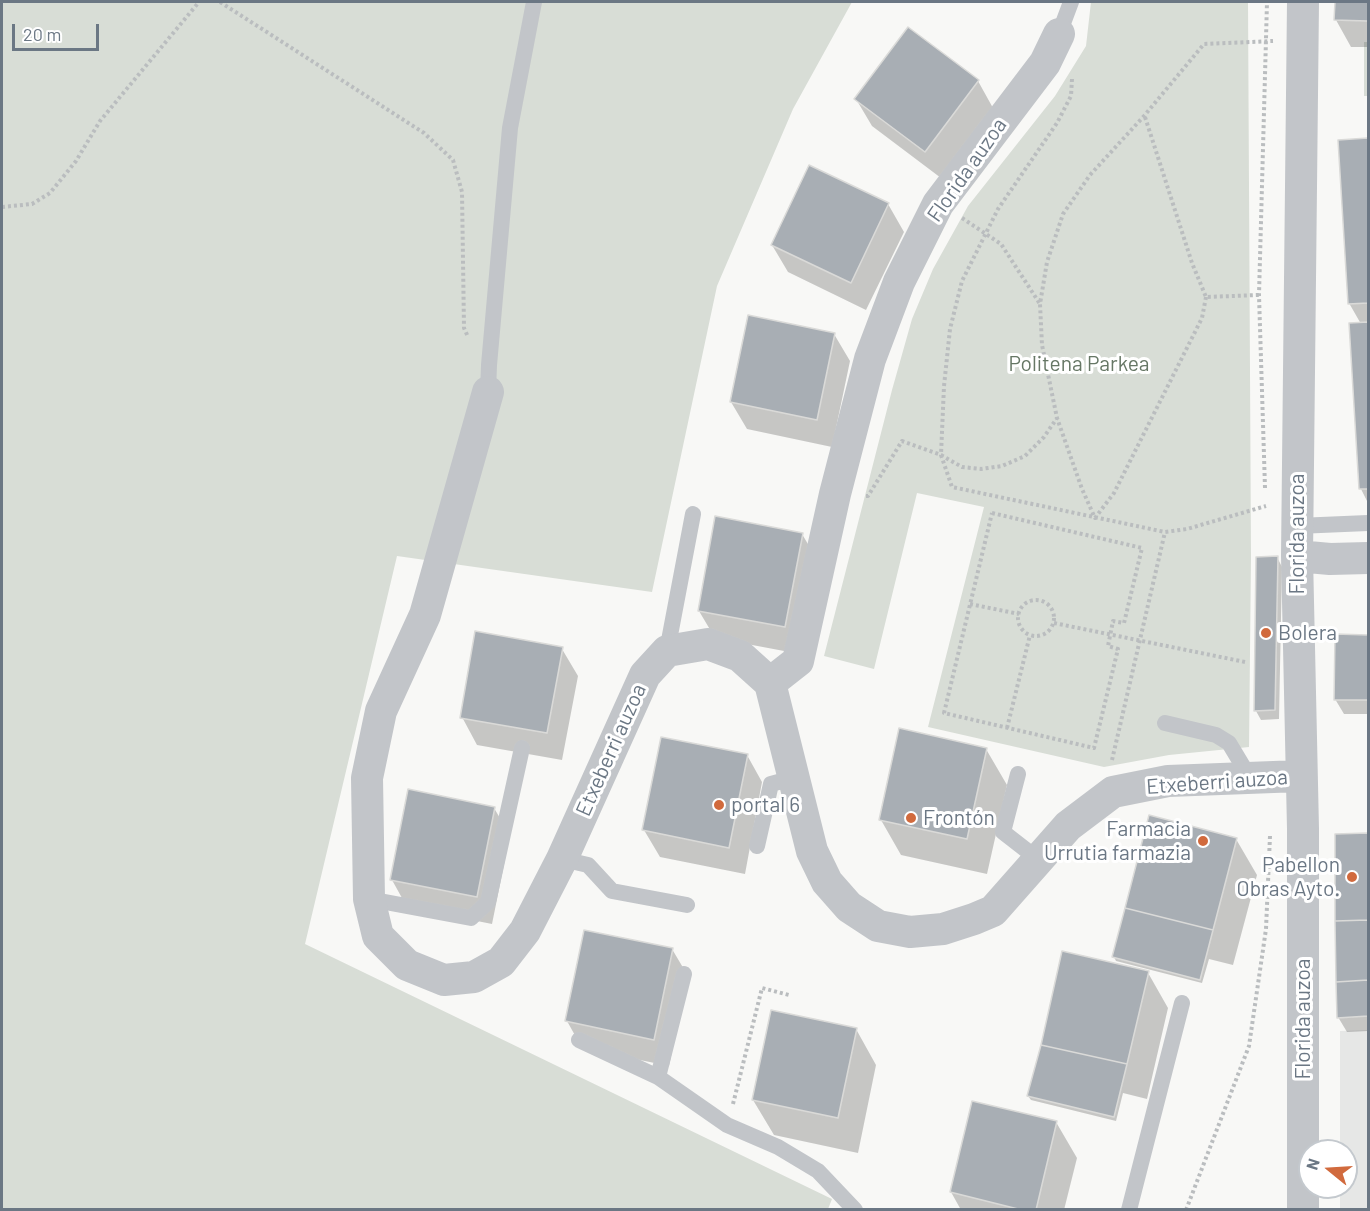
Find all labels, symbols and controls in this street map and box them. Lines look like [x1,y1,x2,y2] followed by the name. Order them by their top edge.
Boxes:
[15,12,102,50] scale bar
[23,23,61,45] text: 20 m
[922,113,1012,227] street label: Florida auzoa
[1008,351,1150,377] park label: Politena Parkea
[1284,473,1310,595] street label: Florida auzoa
[1278,620,1337,646] place label: Bolera
[1259,626,1273,640] marker: Bolera
[571,680,651,820] street label: Etxeberri auzoa
[1145,764,1289,800] street label: Etxeberri auzoa
[731,792,800,818] place label: portal 6
[712,798,726,812] marker: portal 6
[923,805,995,831] place label: Frontón
[904,811,918,825] marker: Frontón
[1044,816,1191,866] place label: Farmacia Urrutia farmazia
[1196,834,1210,848] marker: Farmacia Urrutia farmazia
[1237,852,1340,902] place label: Pabellon Obras Ayto.
[1345,870,1359,884] marker: Pabellon Obras Ayto.
[1290,958,1316,1080] street label: Florida auzoa
[1298,1139,1358,1199] north arrow
[1302,1156,1323,1172] text: N

